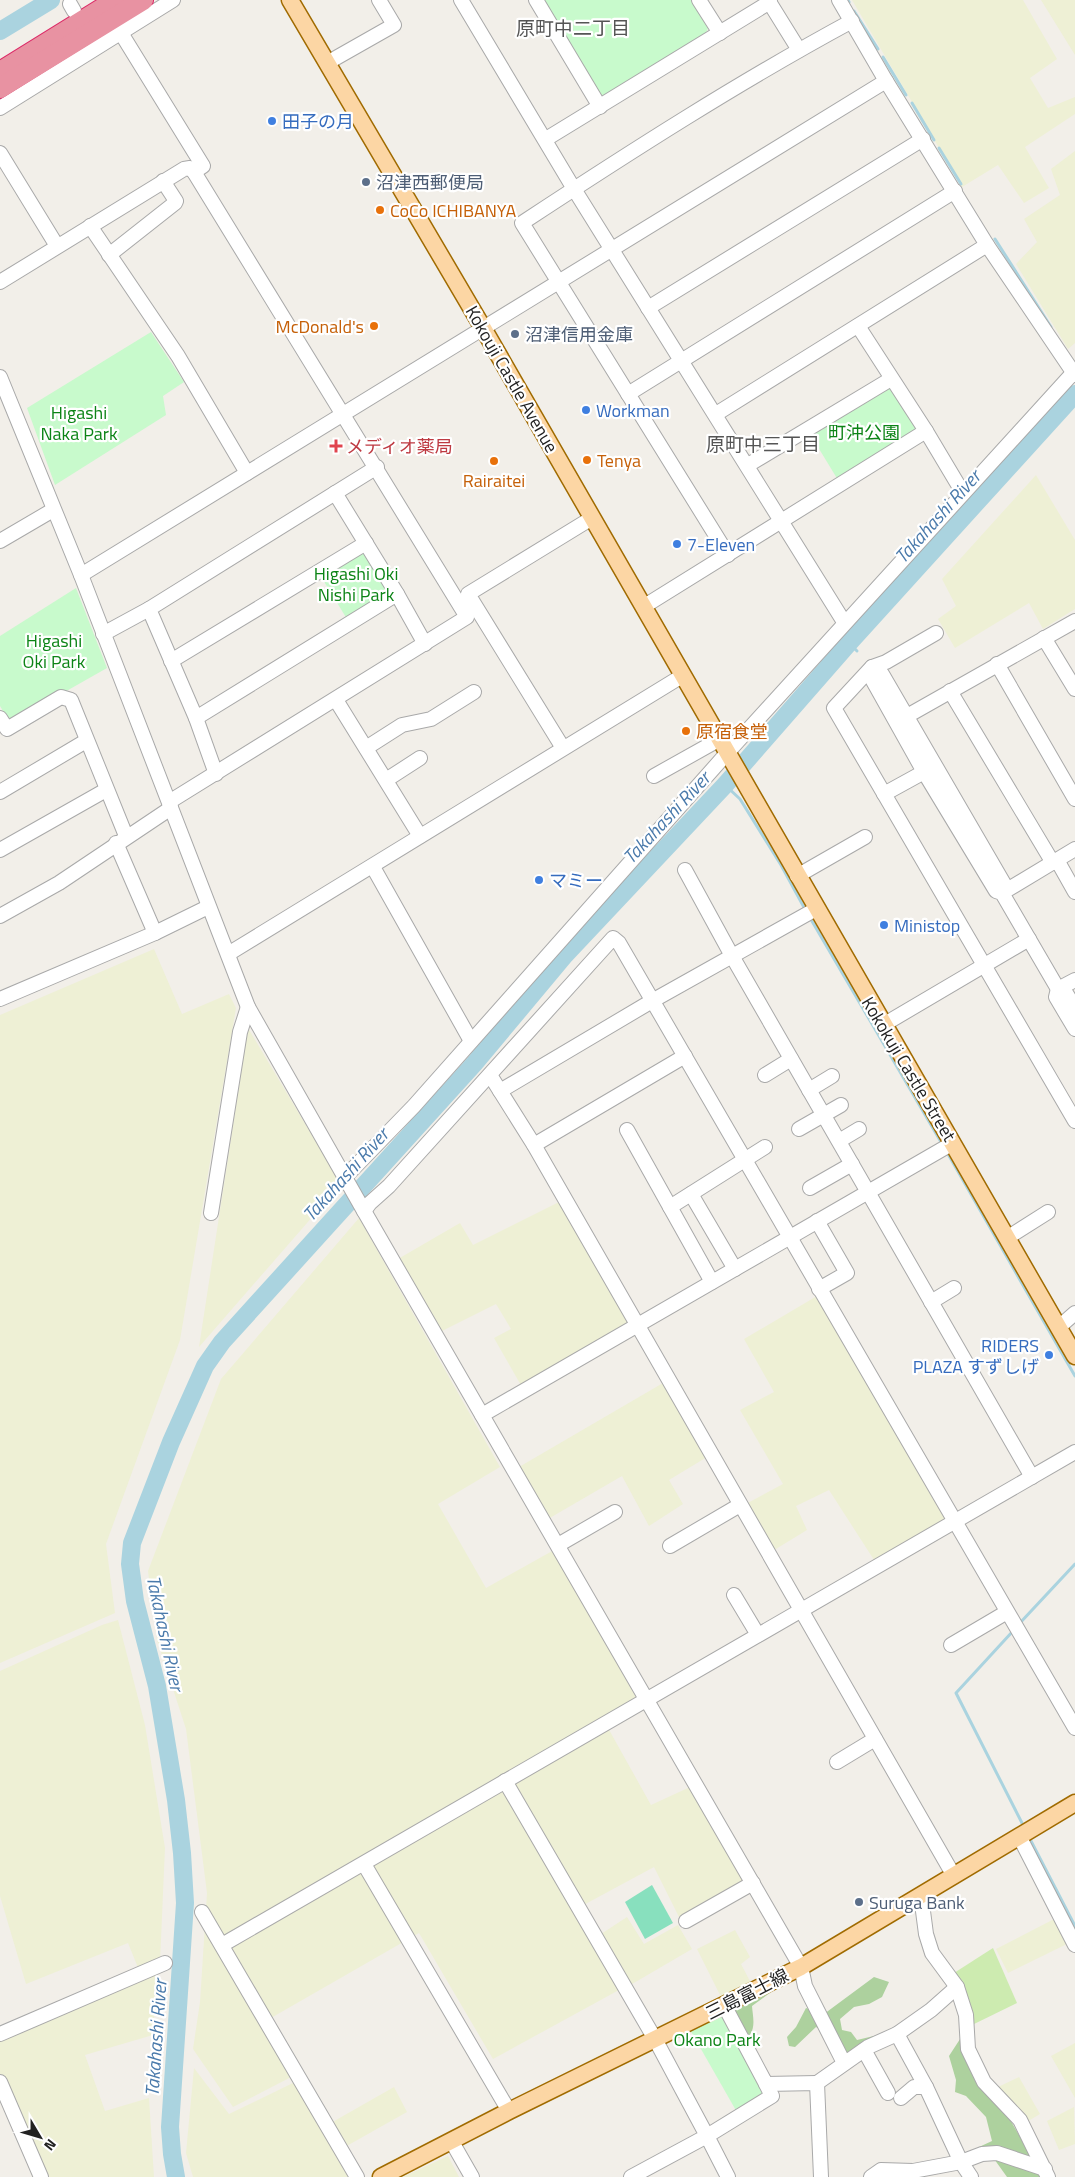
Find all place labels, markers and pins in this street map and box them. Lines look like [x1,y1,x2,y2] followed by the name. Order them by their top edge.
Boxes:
[282,108,354,135] place label: 田子の月
[266,115,278,127] marker: 田子の月
[376,169,484,196] place label: 沼津西郵便局
[360,176,372,188] marker: 沼津西郵便局
[390,197,517,224] place label: CoCo ICHIBANYA
[374,204,386,216] marker: CoCo ICHIBANYA
[276,313,364,340] place label: McDonald's
[368,320,380,332] marker: McDonald's
[525,321,633,348] place label: 沼津信用金庫
[509,328,521,340] marker: 沼津信用金庫
[596,397,670,424] place label: Workman
[580,404,592,416] marker: Workman
[346,433,453,460] place label: メディオ薬局
[330,440,342,452] marker: メディオ薬局
[597,447,641,474] place label: Tenya
[581,454,593,466] marker: Tenya
[488,455,500,467] marker: Rairaitei
[463,467,525,494] place label: Rairaitei
[687,531,755,558] place label: 7-Eleven
[671,538,683,550] marker: 7-Eleven
[696,718,768,745] place label: 原宿食堂
[680,725,692,737] marker: 原宿食堂
[549,867,603,894] place label: マミー
[533,874,545,886] marker: マミー
[894,912,960,939] place label: Ministop
[878,919,890,931] marker: Ministop
[913,1332,1039,1380] place label: RIDERS PLAZA すずしげ
[1043,1349,1055,1361] marker: RIDERS PLAZA すずしげ
[869,1889,965,1916] place label: Suruga Bank
[853,1896,865,1908] marker: Suruga Bank

